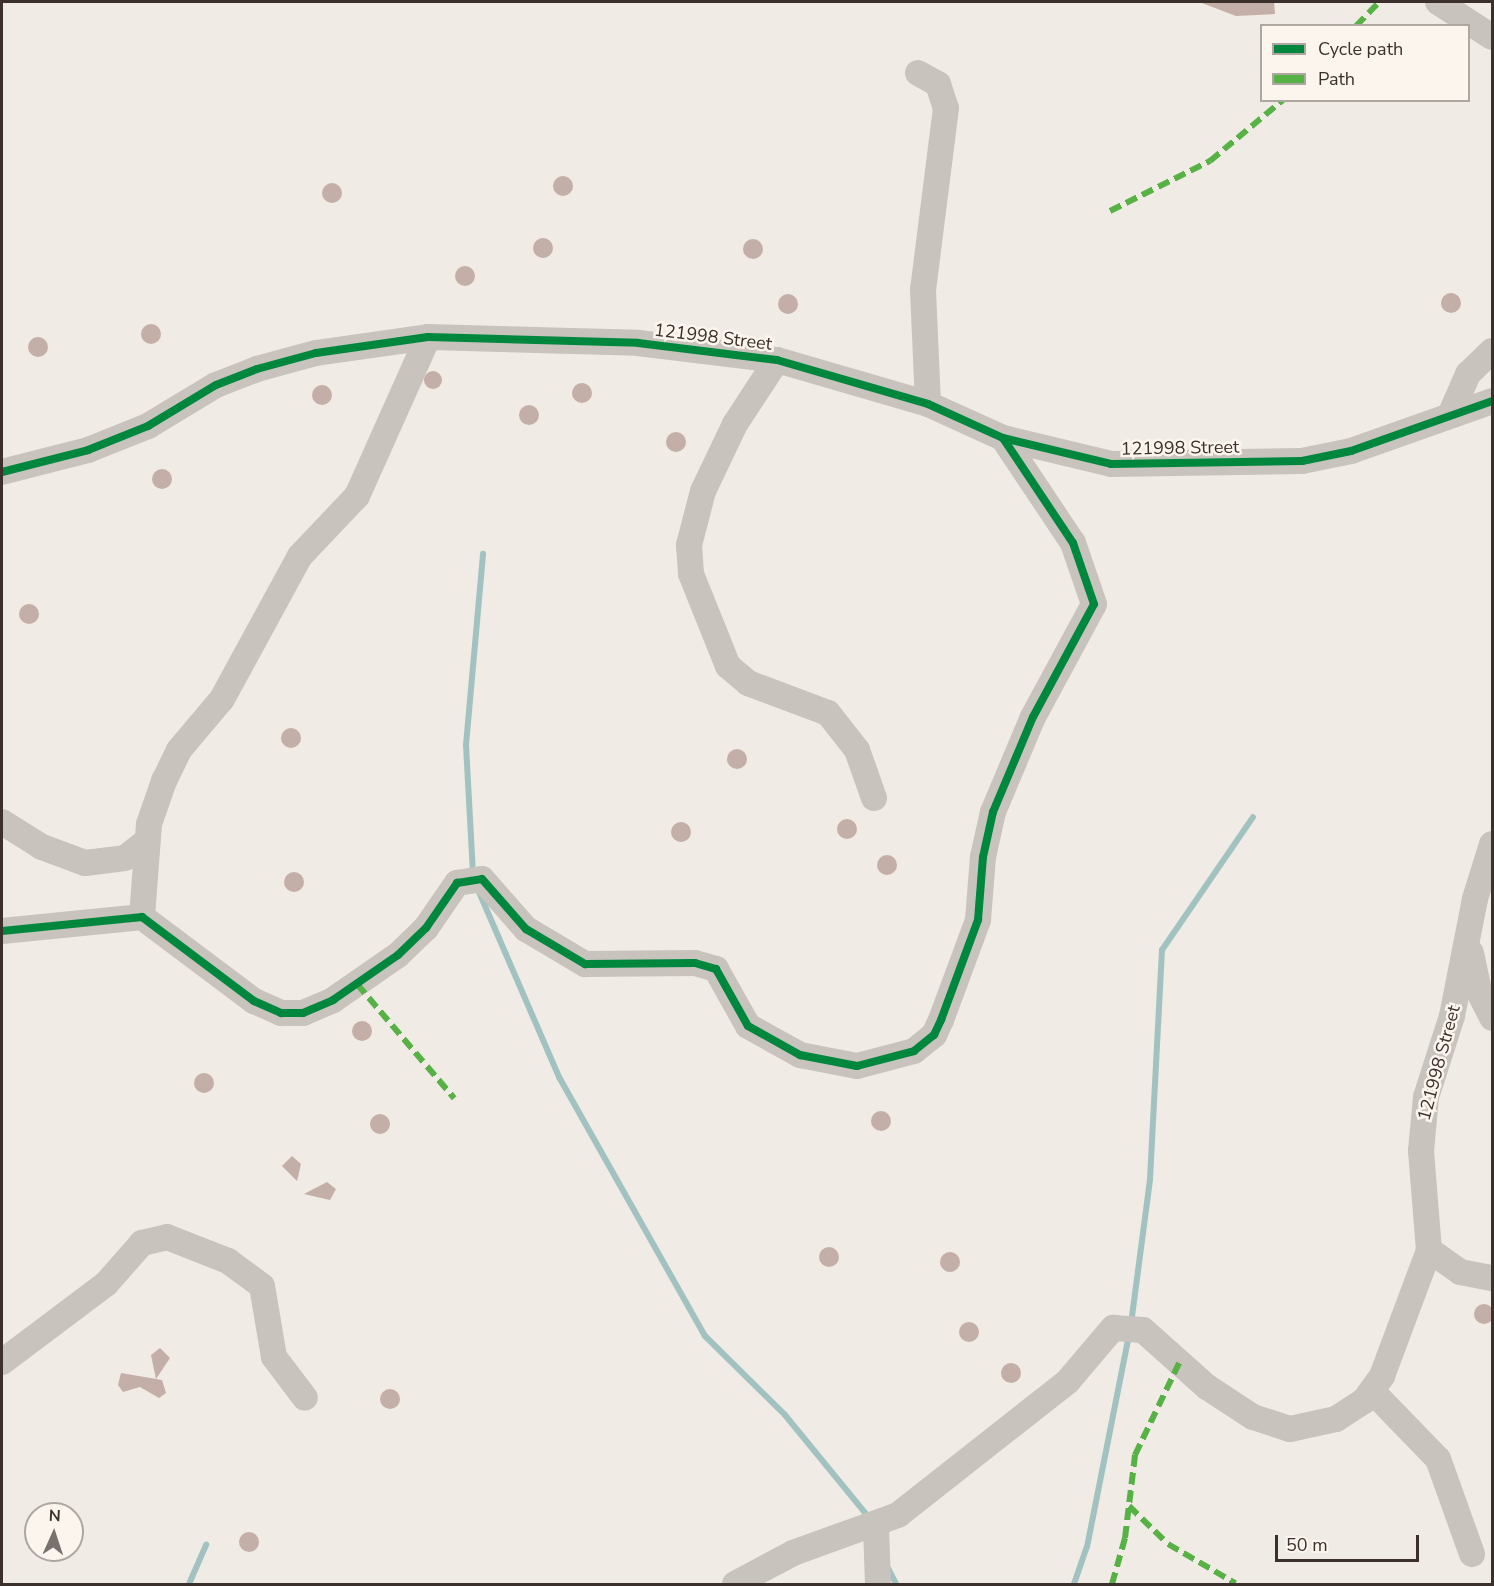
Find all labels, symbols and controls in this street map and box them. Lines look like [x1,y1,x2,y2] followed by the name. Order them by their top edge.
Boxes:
[1260,24,1470,102] legend
[1318,37,1403,61] text: Cycle path
[1318,67,1355,91] text: Path
[653,319,773,355] street label: 121998 Street
[1121,436,1239,460] street label: 121998 Street
[1413,1003,1465,1123] street label: 121998 Street
[24,1502,84,1562] north arrow
[48,1505,61,1527] text: N
[1278,1523,1422,1561] scale bar
[1286,1533,1328,1557] text: 50 m

